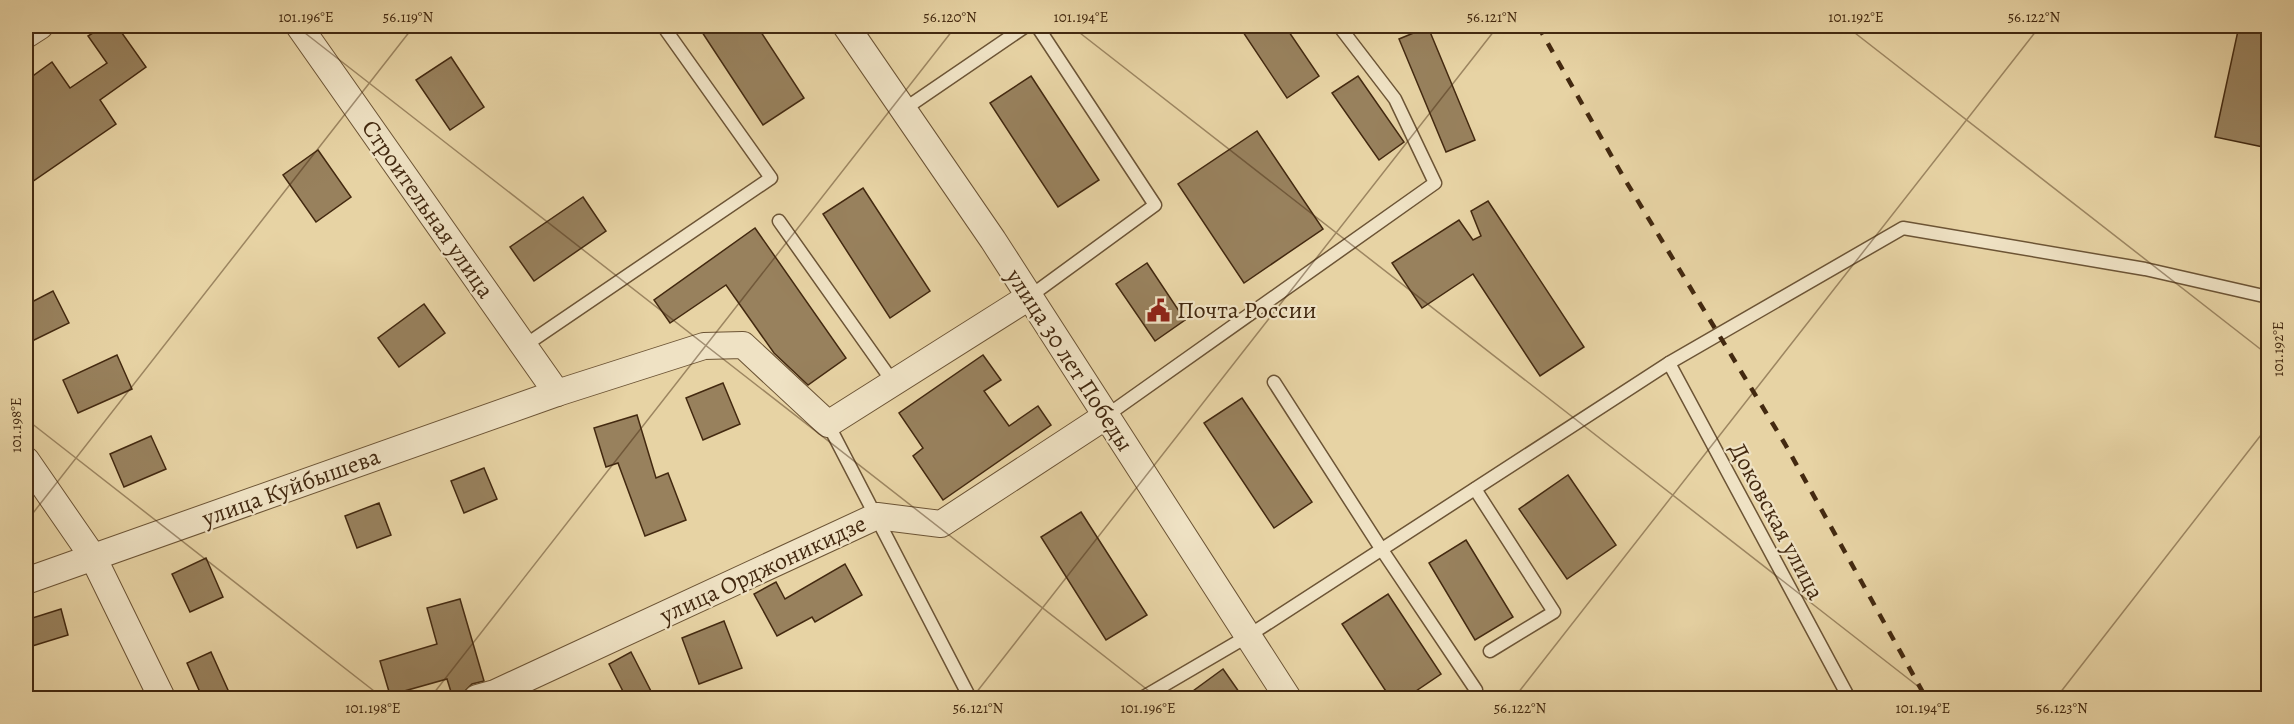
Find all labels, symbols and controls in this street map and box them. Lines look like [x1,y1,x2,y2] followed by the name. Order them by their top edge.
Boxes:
[278,7,334,27] text: 101.196°E
[383,7,433,27] text: 56.119°N
[923,7,977,27] text: 56.120°N
[1054,7,1108,27] text: 101.194°E
[1467,7,1518,27] text: 56.121°N
[1828,7,1884,27] text: 101.192°E
[2008,7,2061,27] text: 56.122°N
[354,113,502,305] street label: Строительная улица
[998,262,1141,458] street label: улица 30 лет Победы
[1177,294,1317,326] place label: Почта России
[1146,297,1172,323] public building icon: Почта России
[2268,321,2288,377] text: 101.192°E
[6,397,26,453] text: 101.198°E
[1722,437,1832,605] street label: Доковская улица
[197,440,384,534] street label: улица Куйбышева
[654,507,871,631] street label: улица Орджоникидзе
[345,698,401,718] text: 101.198°E
[953,698,1004,718] text: 56.121°N
[1120,698,1176,718] text: 101.196°E
[1494,698,1547,718] text: 56.122°N
[1896,698,1950,718] text: 101.194°E
[2036,698,2088,718] text: 56.123°N

